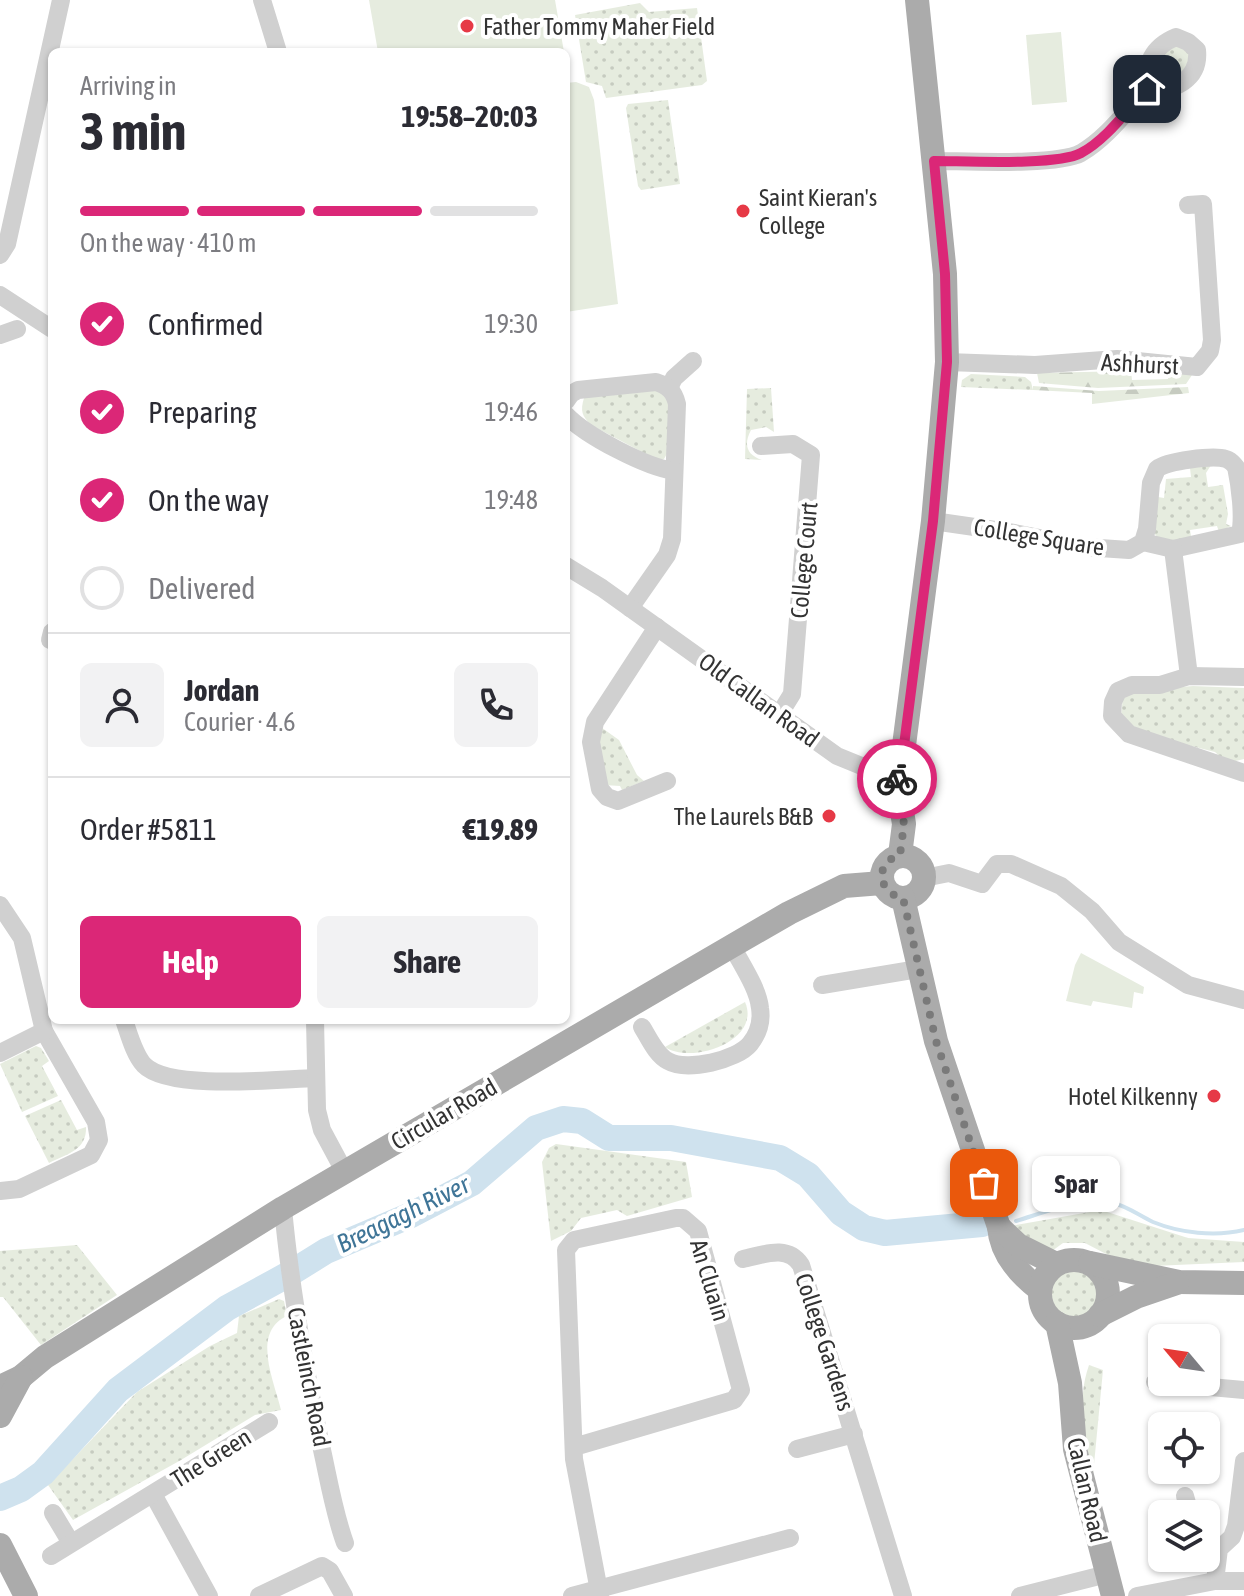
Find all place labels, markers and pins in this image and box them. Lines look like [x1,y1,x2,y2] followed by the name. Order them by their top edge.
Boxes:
[483,13,715,40] place label: Father Tommy Maher Field
[458,17,476,35] marker: Father Tommy Maher Field
[1113,55,1181,123] pin
[759,184,877,239] place label: Saint Kieran's College
[734,202,752,220] marker: Saint Kieran's College
[674,803,814,830] place label: The Laurels B&B
[820,807,838,825] marker: The Laurels B&B
[1068,1083,1198,1110] place label: Hotel Kilkenny
[1205,1087,1223,1105] marker: Hotel Kilkenny
[950,1149,1018,1217] pin
[1032,1155,1120,1211] callout: Spar

